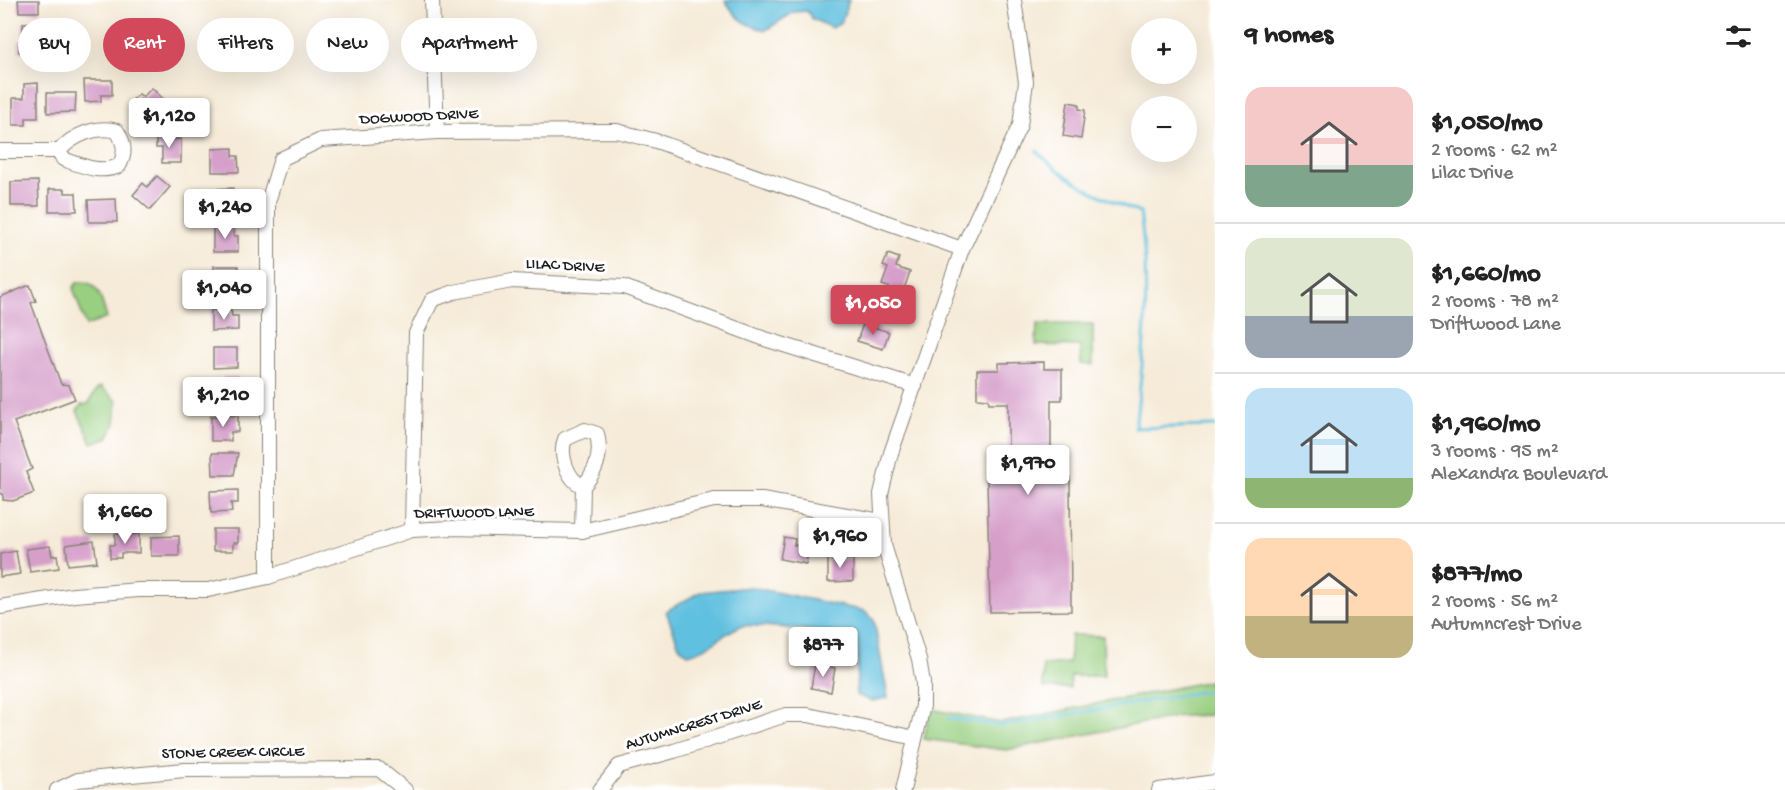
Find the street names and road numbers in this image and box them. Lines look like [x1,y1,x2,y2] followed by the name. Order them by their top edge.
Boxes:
[358,105,480,131] street label: DOGWOOD DRIVE
[525,255,606,279] street label: LILAC DRIVE
[413,503,535,525] street label: DRIFTWOOD LANE
[624,696,765,756] street label: AUTUMNCREST DRIVE
[162,743,305,765] street label: STONE CREEK CIRCLE

